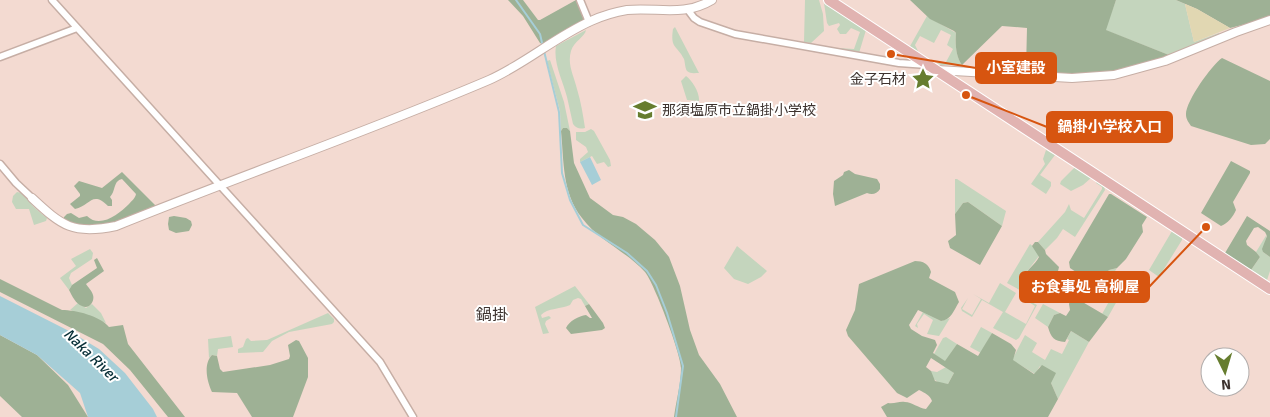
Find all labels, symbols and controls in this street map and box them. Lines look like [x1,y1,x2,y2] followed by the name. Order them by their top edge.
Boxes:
[976,53,1056,83] callout: 小室建設
[986,59,1046,77] text: 小室建設
[910,66,936,92] place icon: 金子石材
[850,71,906,88] place label: 金子石材
[632,97,658,123] school or university icon: 那須塩原市立鍋掛小学校
[662,102,816,119] place label: 那須塩原市立鍋掛小学校
[1047,112,1172,142] callout: 鍋掛小学校入口
[1056,118,1163,136] text: 鍋掛小学校入口
[1020,272,1149,302] callout: お食事処 高柳屋
[1031,278,1139,296] text: お食事処 高柳屋
[476,305,508,325] district label: 鍋掛
[60,325,124,387] water label: Naka River
[1200,347,1250,397] north arrow
[1220,376,1232,393] text: N

